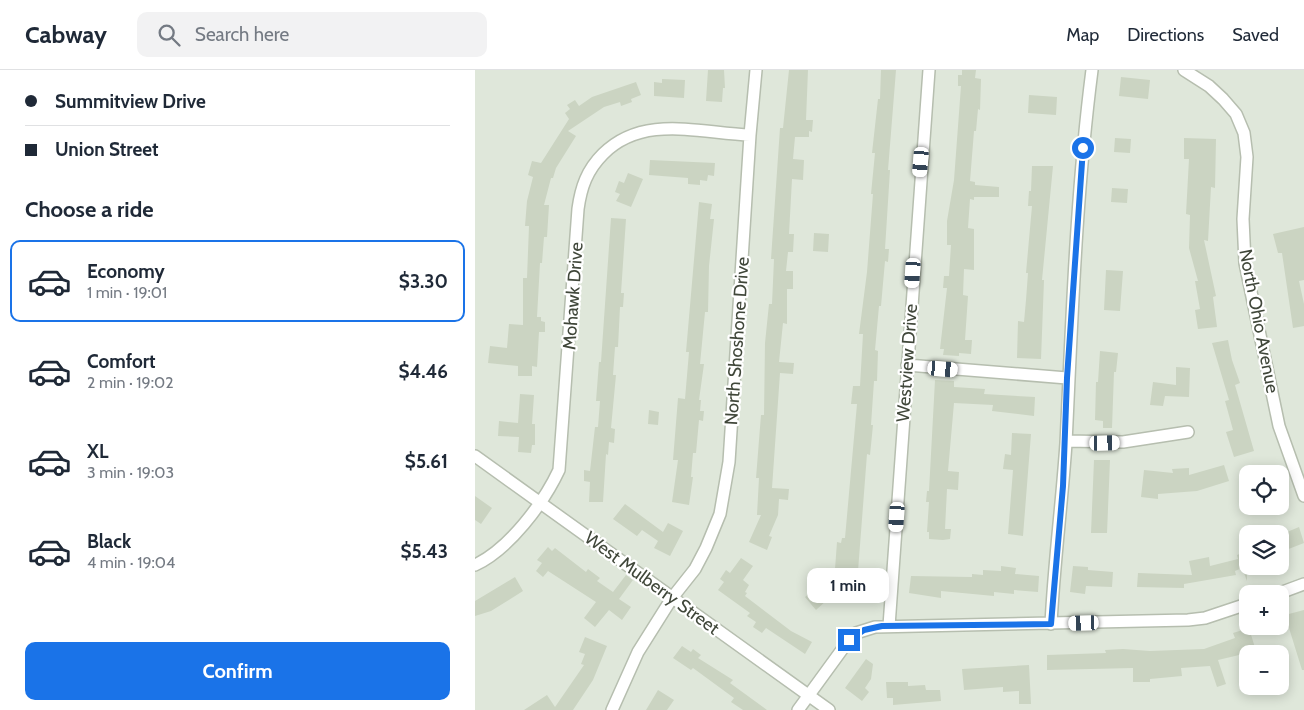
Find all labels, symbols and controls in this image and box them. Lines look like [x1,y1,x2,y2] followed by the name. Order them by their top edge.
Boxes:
[137,12,487,57] search box
[25,20,107,49] text: Cabway
[155,21,183,49] icon: search
[195,23,289,46] text: Search here
[1066,24,1099,46] text: Map
[1127,24,1204,46] text: Directions
[1232,24,1279,46] text: Saved
[55,90,206,113] text: Summitview Drive
[1072,137,1094,159] route start
[55,138,159,161] text: Union Street
[912,146,929,178] car
[25,196,154,223] text: Choose a ride
[558,241,588,351] street label: Mohawk Drive
[1234,247,1284,395] street label: North Ohio Avenue
[720,256,754,426] street label: North Shoshone Drive
[904,258,921,288] car
[27,259,72,304] icon: car
[87,260,165,283] text: Economy
[399,270,448,293] text: $3.30
[87,283,167,302] text: 1 min · 19:01
[892,303,922,423] street label: Westview Drive
[27,349,72,394] icon: car
[87,350,156,373] text: Comfort
[398,360,448,383] text: $4.46
[927,360,958,378] car
[87,373,174,392] text: 2 min · 19:02
[1089,435,1120,451] car
[27,439,72,484] icon: car
[87,440,108,463] text: XL
[405,450,448,473] text: $5.61
[87,463,174,482] text: 3 min · 19:03
[1239,465,1289,695] map controls
[1239,465,1289,515] button: locate
[888,502,905,532] car
[1239,525,1289,575] button: layers
[580,527,724,639] street label: West Mulberry Street
[27,529,72,574] icon: car
[87,530,131,553] text: Black
[401,540,448,563] text: $5.43
[87,553,175,572] text: 4 min · 19:04
[808,568,890,602] callout: 1 min
[830,576,866,595] text: 1 min
[1239,585,1289,635] button: +
[1068,615,1099,631] car
[838,629,860,651] route end
[25,642,450,700] button: Confirm
[1239,645,1289,695] button: −

